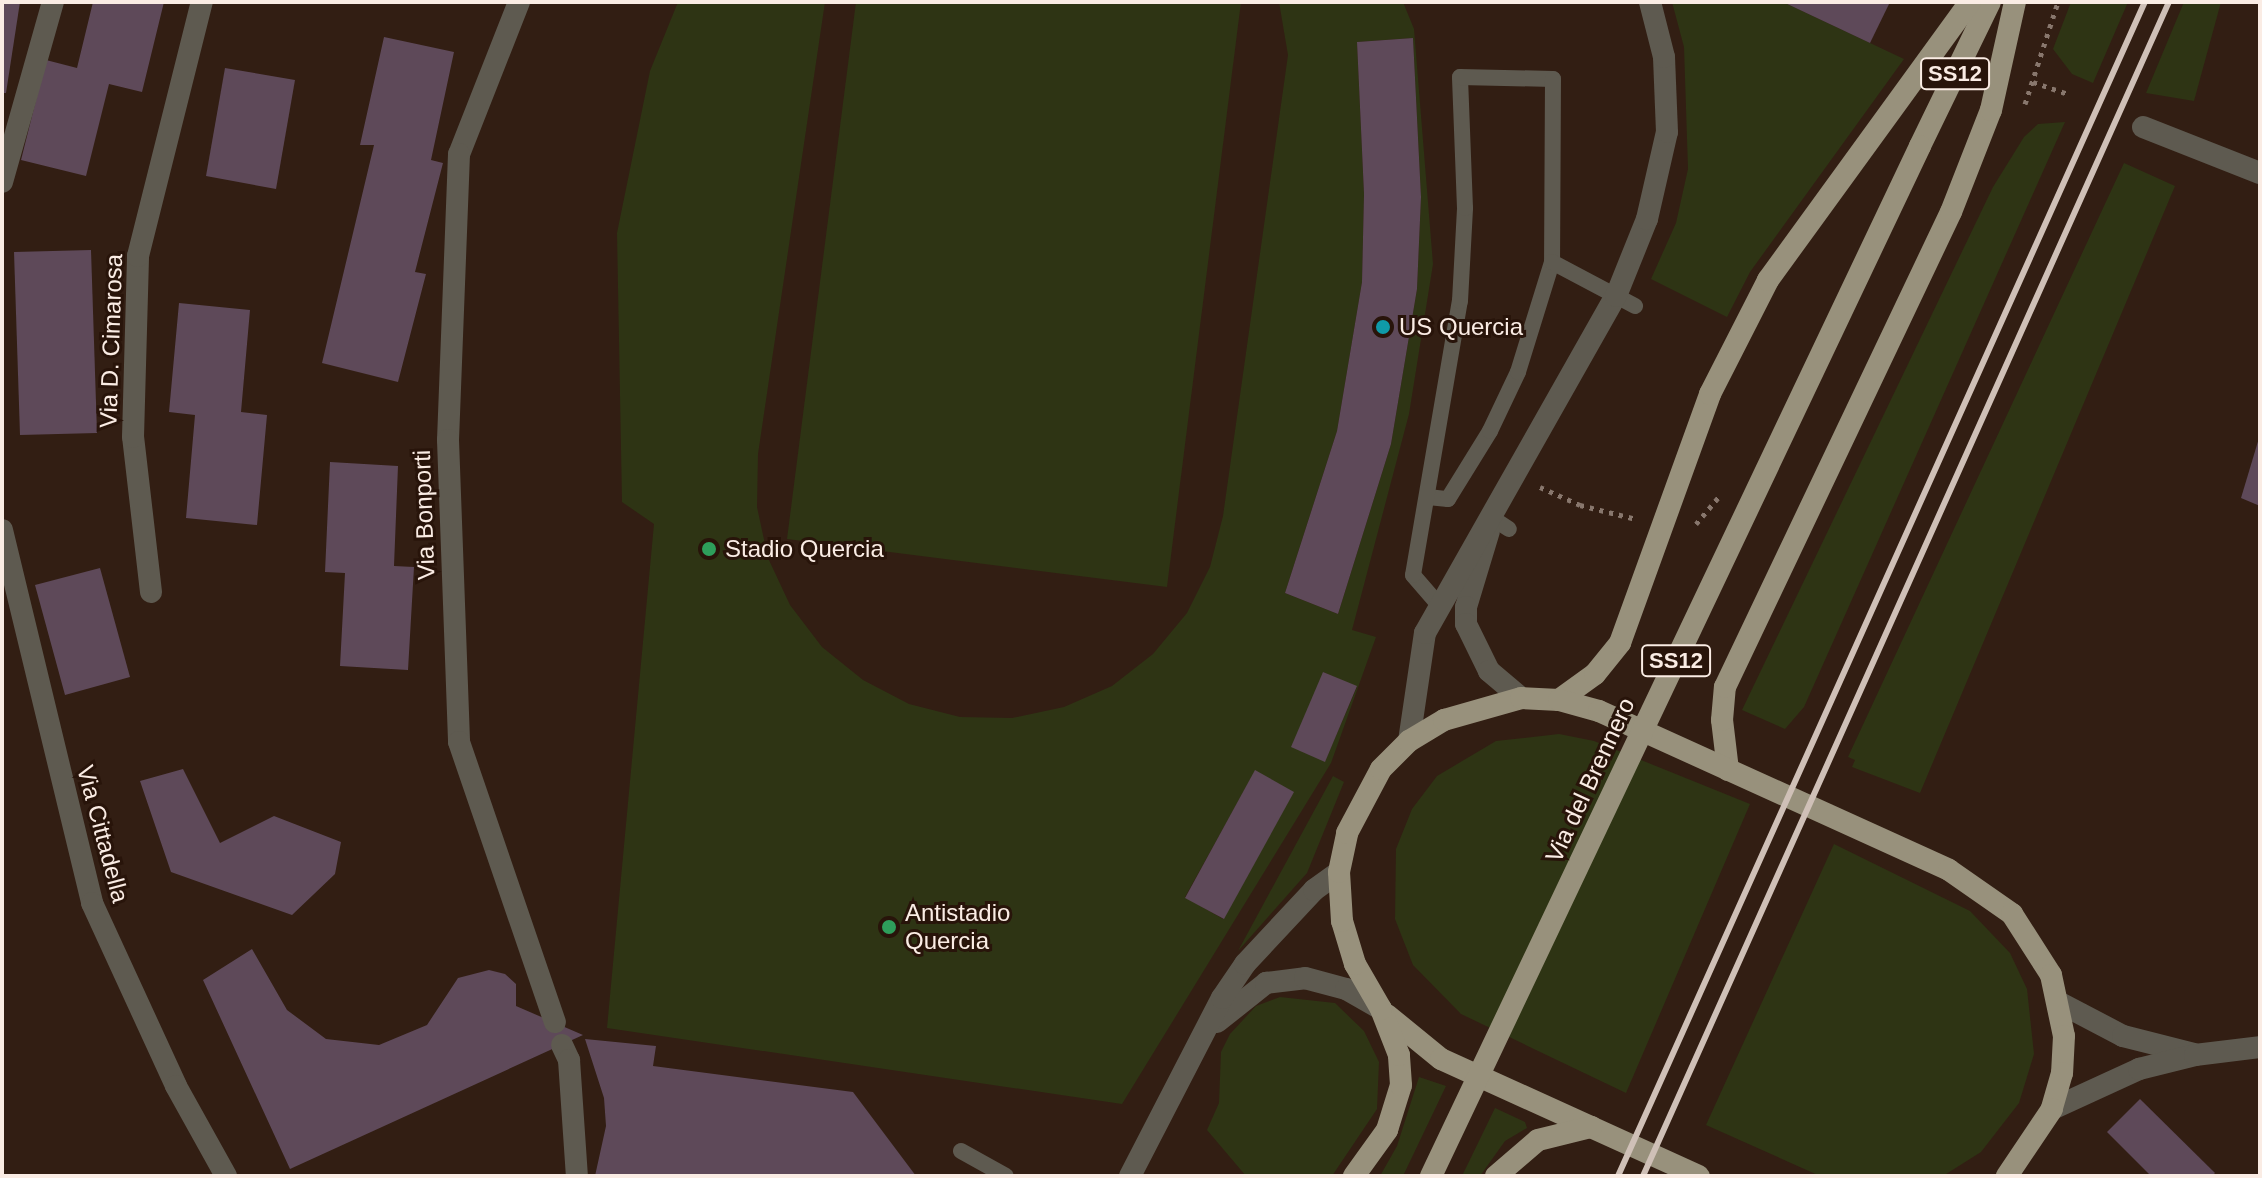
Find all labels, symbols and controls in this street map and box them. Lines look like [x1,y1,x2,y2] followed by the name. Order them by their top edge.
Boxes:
[1919,56,1991,92] road number: SS12
[94,253,128,429] street label: Via D. Cimarosa
[1399,313,1523,341] place label: US Quercia
[1374,318,1392,336] marker: US Quercia
[407,449,441,581] street label: Via Bonporti
[725,535,884,563] place label: Stadio Quercia
[700,540,718,558] marker: Stadio Quercia
[1640,643,1712,679] road number: SS12
[1539,693,1641,867] street label: Via del Brennero
[71,762,135,906] street label: Via Cittadella
[905,899,1010,955] place label: Antistadio Quercia
[880,918,898,936] marker: Antistadio Quercia

